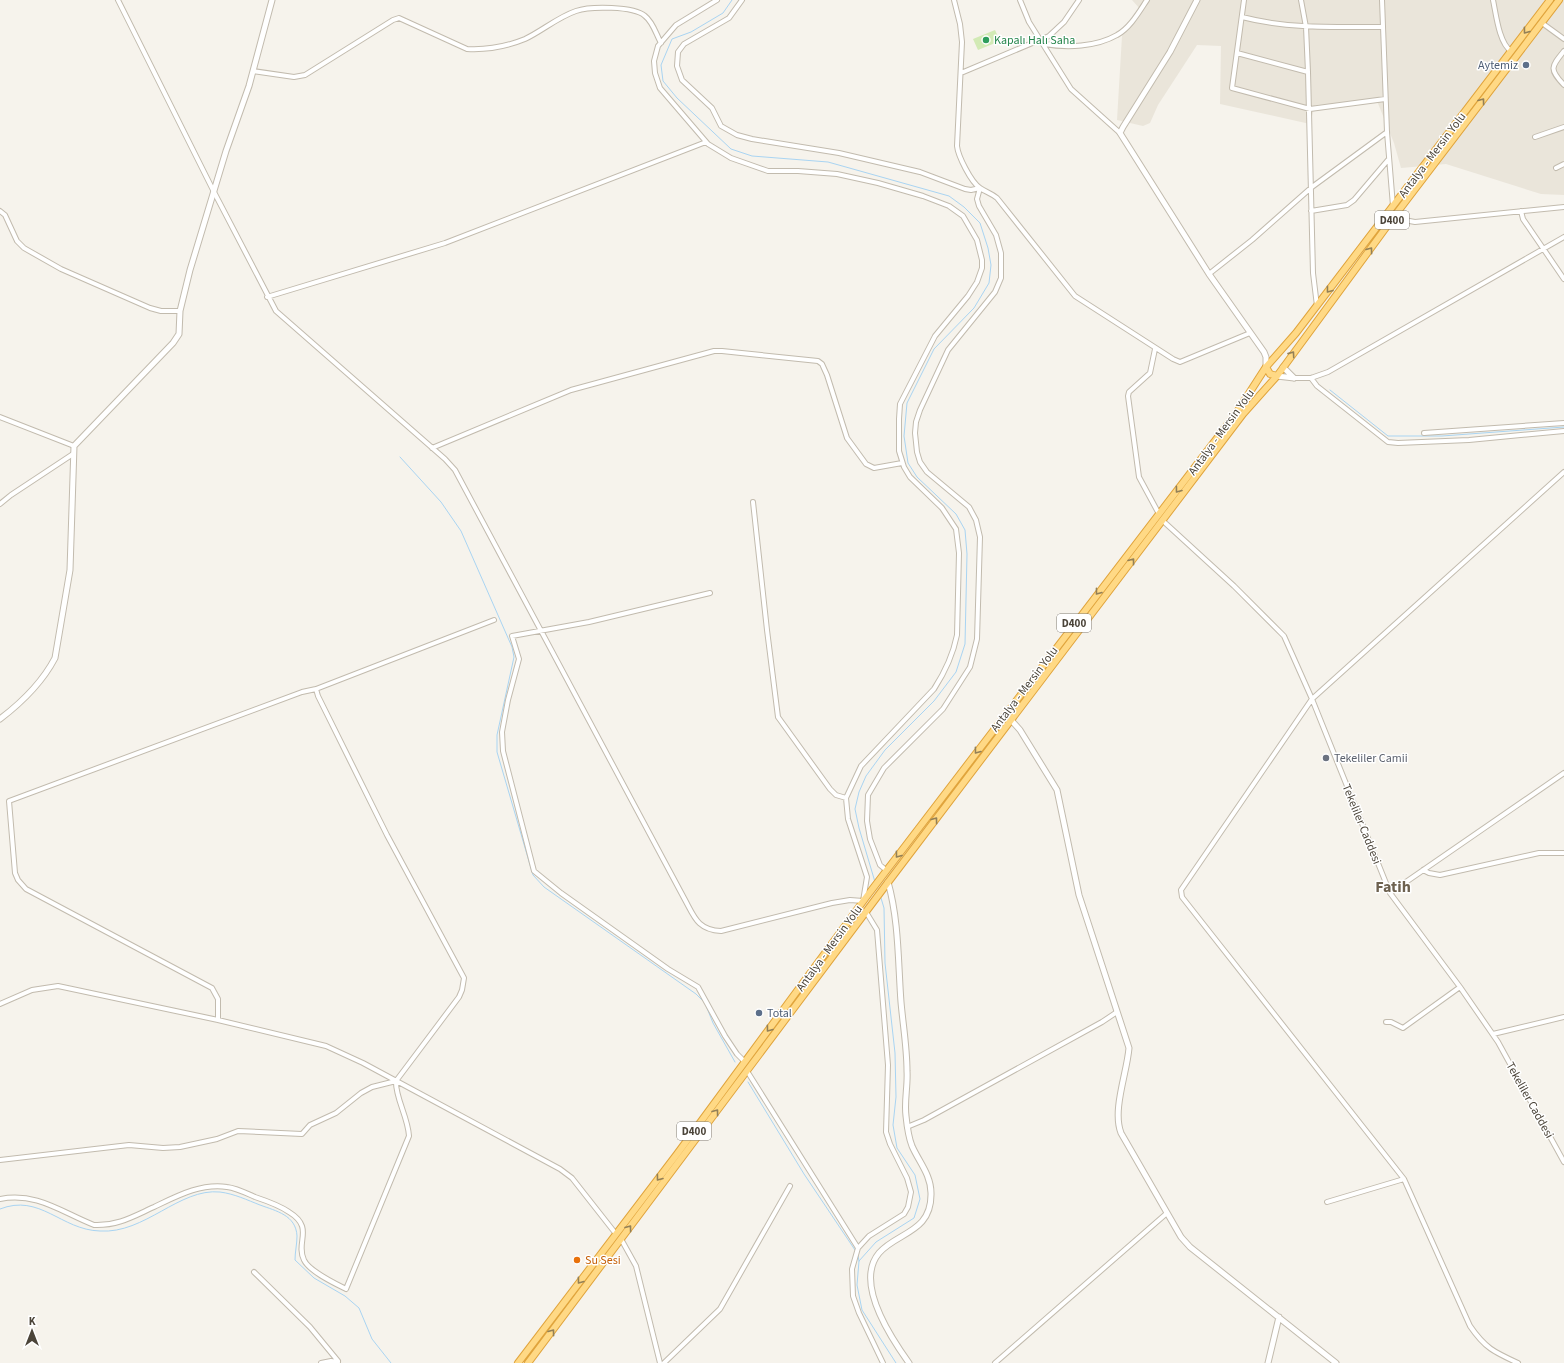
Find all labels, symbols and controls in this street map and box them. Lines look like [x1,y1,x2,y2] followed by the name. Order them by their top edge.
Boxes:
[1523,27,1531,34] one-way arrow
[994,32,1075,49] place label: Kapalı Halı Saha
[981,35,991,45] marker: Kapalı Halı Saha
[1478,57,1518,74] place label: Aytemiz
[1521,60,1531,70] marker: Aytemiz
[1477,99,1484,106] one-way arrow
[1395,109,1470,202] street label: Antalya - Mersin Yolu
[1375,211,1409,229] road number: D400
[1365,247,1372,254] one-way arrow
[1326,286,1333,293] one-way arrow
[1287,351,1295,358] one-way arrow
[1184,386,1259,479] street label: Antalya - Mersin Yolu
[1176,485,1183,492] one-way arrow
[1127,559,1134,566] one-way arrow
[1096,588,1103,595] one-way arrow
[1057,614,1091,632] road number: D400
[987,643,1062,736] street label: Antalya - Mersin Yolu
[974,747,981,754] one-way arrow
[1334,750,1408,767] place label: Tekeliler Camii
[1321,753,1331,763] marker: Tekeliler Camii
[1338,782,1385,867] street label: Tekeliler Caddesi
[930,818,937,825] one-way arrow
[896,850,903,857] one-way arrow
[1375,876,1411,898] district label: Fatih
[792,902,867,995] street label: Antalya - Mersin Yolu
[767,1005,792,1022] place label: Total
[754,1008,764,1018] marker: Total
[767,1024,774,1031] one-way arrow
[1502,1059,1558,1142] street label: Tekeliler Caddesi
[711,1110,718,1117] one-way arrow
[677,1122,711,1140] road number: D400
[656,1174,663,1181] one-way arrow
[625,1225,632,1232] one-way arrow
[585,1252,621,1269] place label: Su Sesi
[572,1255,582,1265] marker: Su Sesi
[577,1277,584,1284] one-way arrow
[12,1311,52,1351] north arrow
[29,1314,36,1329] text: K
[547,1329,554,1336] one-way arrow

